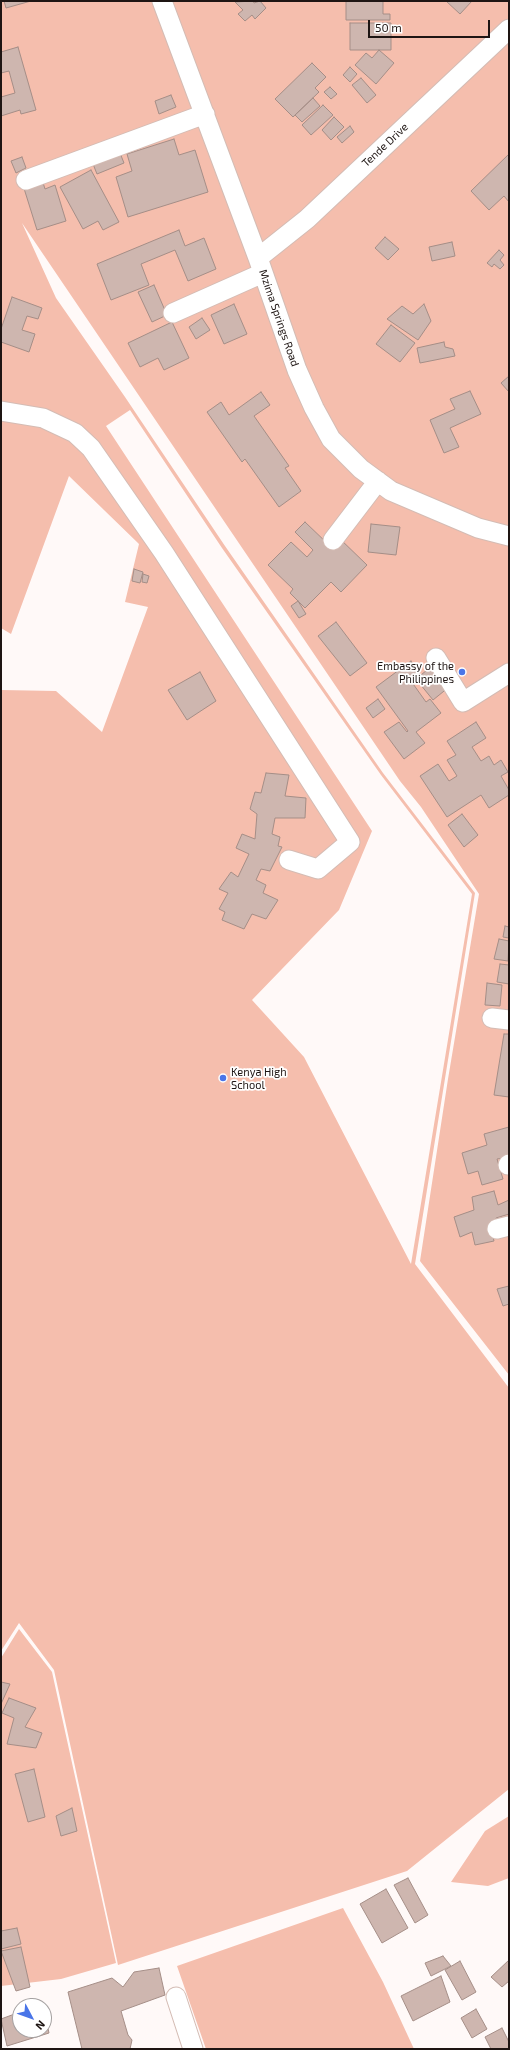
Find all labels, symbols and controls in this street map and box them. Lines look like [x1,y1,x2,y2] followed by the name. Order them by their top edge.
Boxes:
[370,12,492,38] scale bar
[375,20,402,34] text: 50 m
[359,120,411,170] street label: Tende Drive
[256,268,302,368] street label: Mzima Springs Road
[377,659,454,685] place label: Embassy of the Philippines
[457,667,467,677] marker: Embassy of the Philippines
[231,1065,287,1091] place label: Kenya High School
[218,1073,228,1083] marker: Kenya High School
[12,1998,52,2038] north arrow
[33,2018,48,2033] text: N

